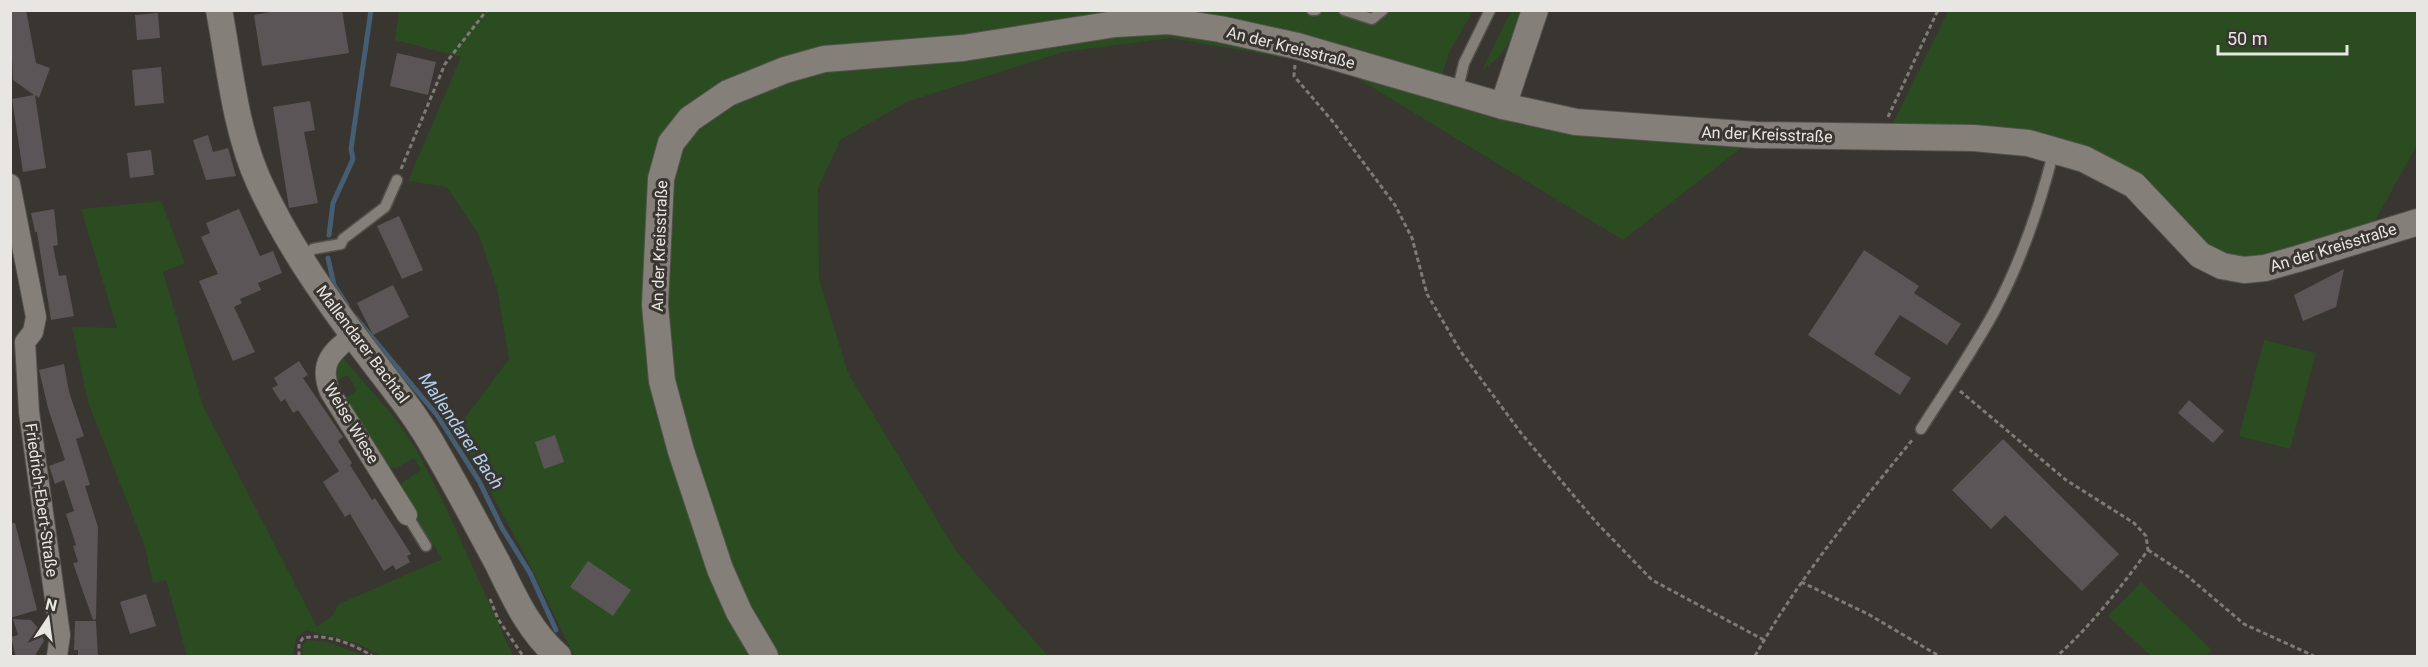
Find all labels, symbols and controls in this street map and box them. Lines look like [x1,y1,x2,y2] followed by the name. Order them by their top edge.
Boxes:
[2218,18,2347,56] scale bar
[1225,22,1357,73] street label: An der Kreisstraße
[2227,28,2267,49] text: 50 m
[1701,123,1833,146] street label: An der Kreisstraße
[648,180,671,312] street label: An der Kreisstraße
[2268,219,2399,276] street label: An der Kreisstraße
[312,282,413,407] street label: Mallendarer Bachtal
[415,368,508,493] water label: Mallendarer Bach
[320,380,383,467] street label: Weise Wiese
[21,422,62,578] street label: Friedrich-Ebert-Straße
[18,589,78,649] north arrow
[44,594,59,615] text: N

